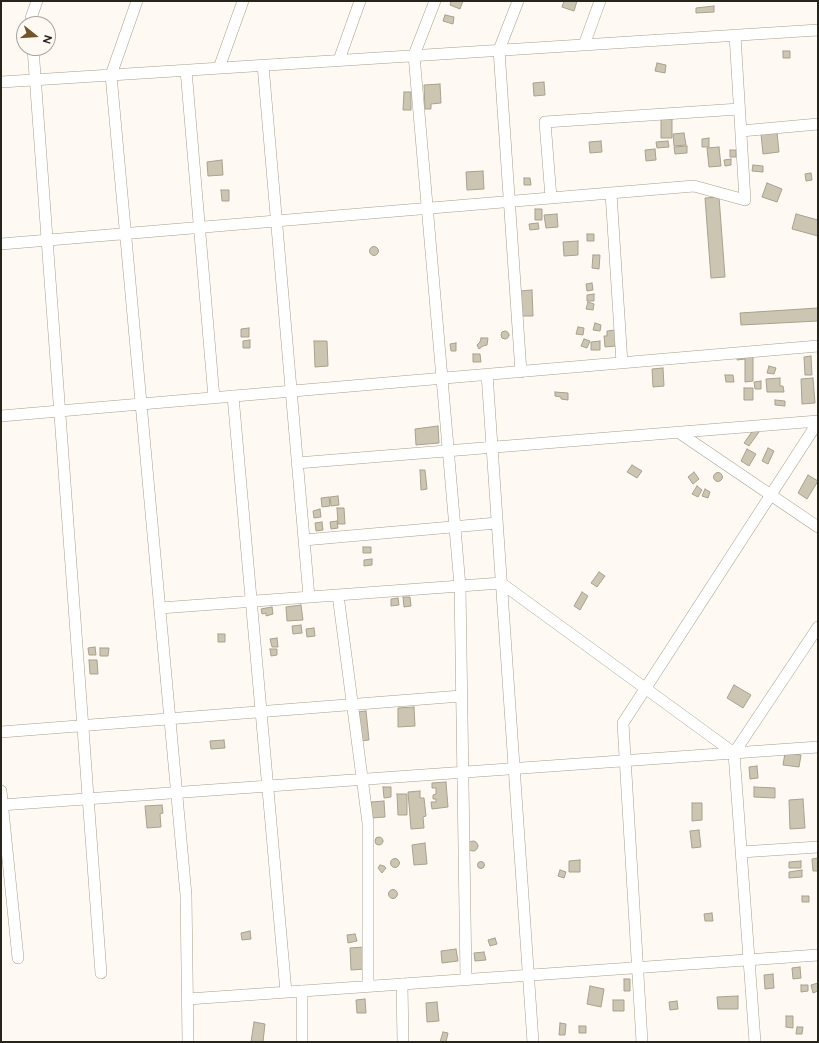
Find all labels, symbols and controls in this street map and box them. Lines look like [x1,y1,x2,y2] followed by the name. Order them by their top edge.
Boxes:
[16,16,56,56] north arrow
[40,33,54,45] text: N

